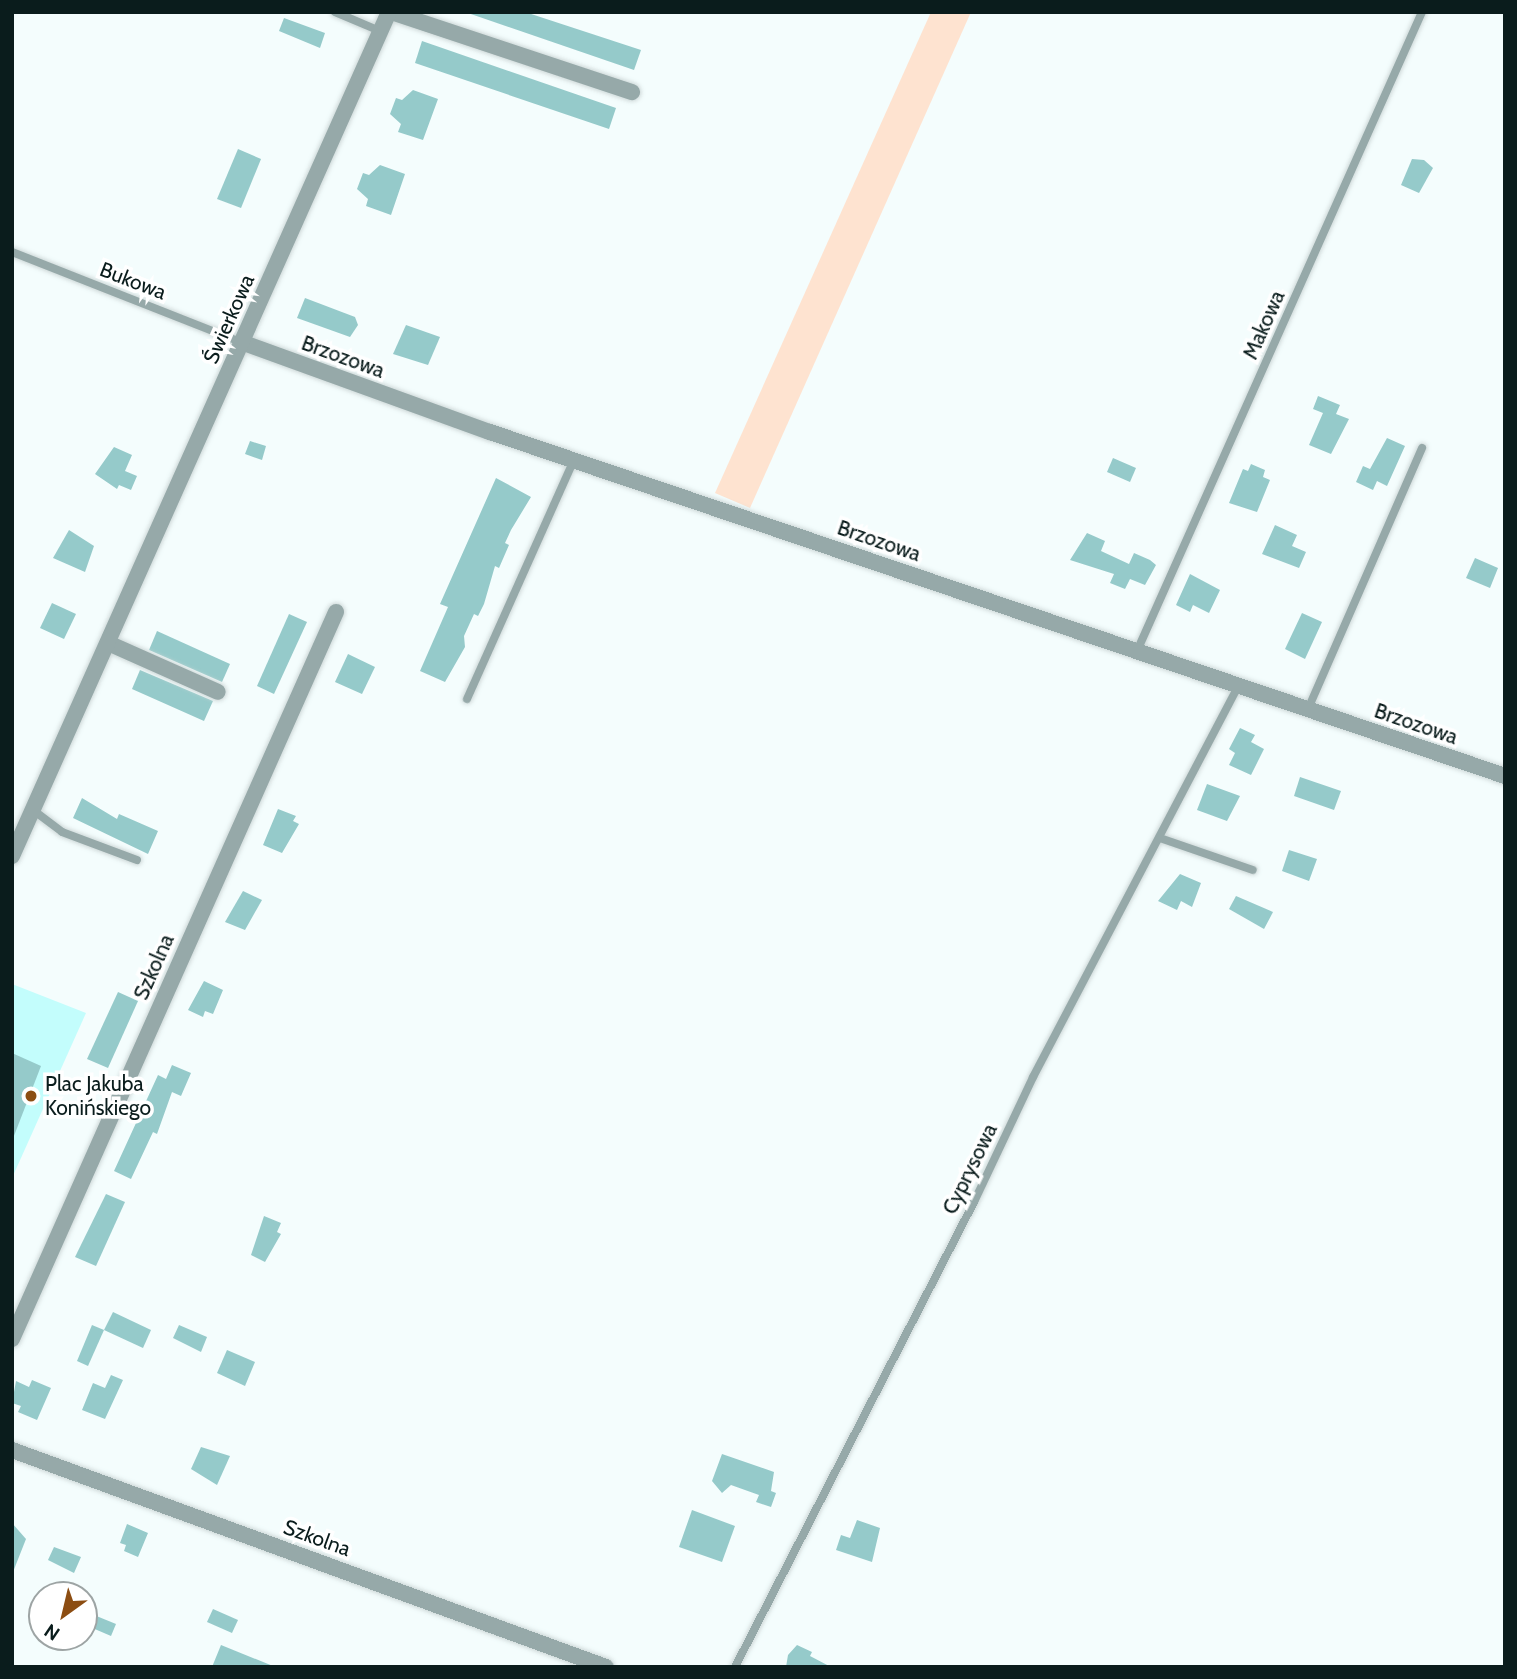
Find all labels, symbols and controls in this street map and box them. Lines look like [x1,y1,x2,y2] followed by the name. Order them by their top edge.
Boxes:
[96,257,170,305] street label: Bukowa
[198,271,260,367] street label: Świerkowa
[1238,287,1290,363] street label: Makowa
[298,330,388,384] street label: Brzozowa
[834,515,924,567] street label: Brzozowa
[1371,698,1461,750] street label: Brzozowa
[128,930,180,1004] street label: Szkolna
[45,1071,151,1121] place label: Plac Jakuba Konińskiego
[23,1088,39,1104] marker: Plac Jakuba Konińskiego
[937,1120,1003,1218] street label: Cyprysowa
[280,1514,354,1562] street label: Szkolna
[28,1581,98,1651] north arrow
[40,1619,64,1645] text: N

